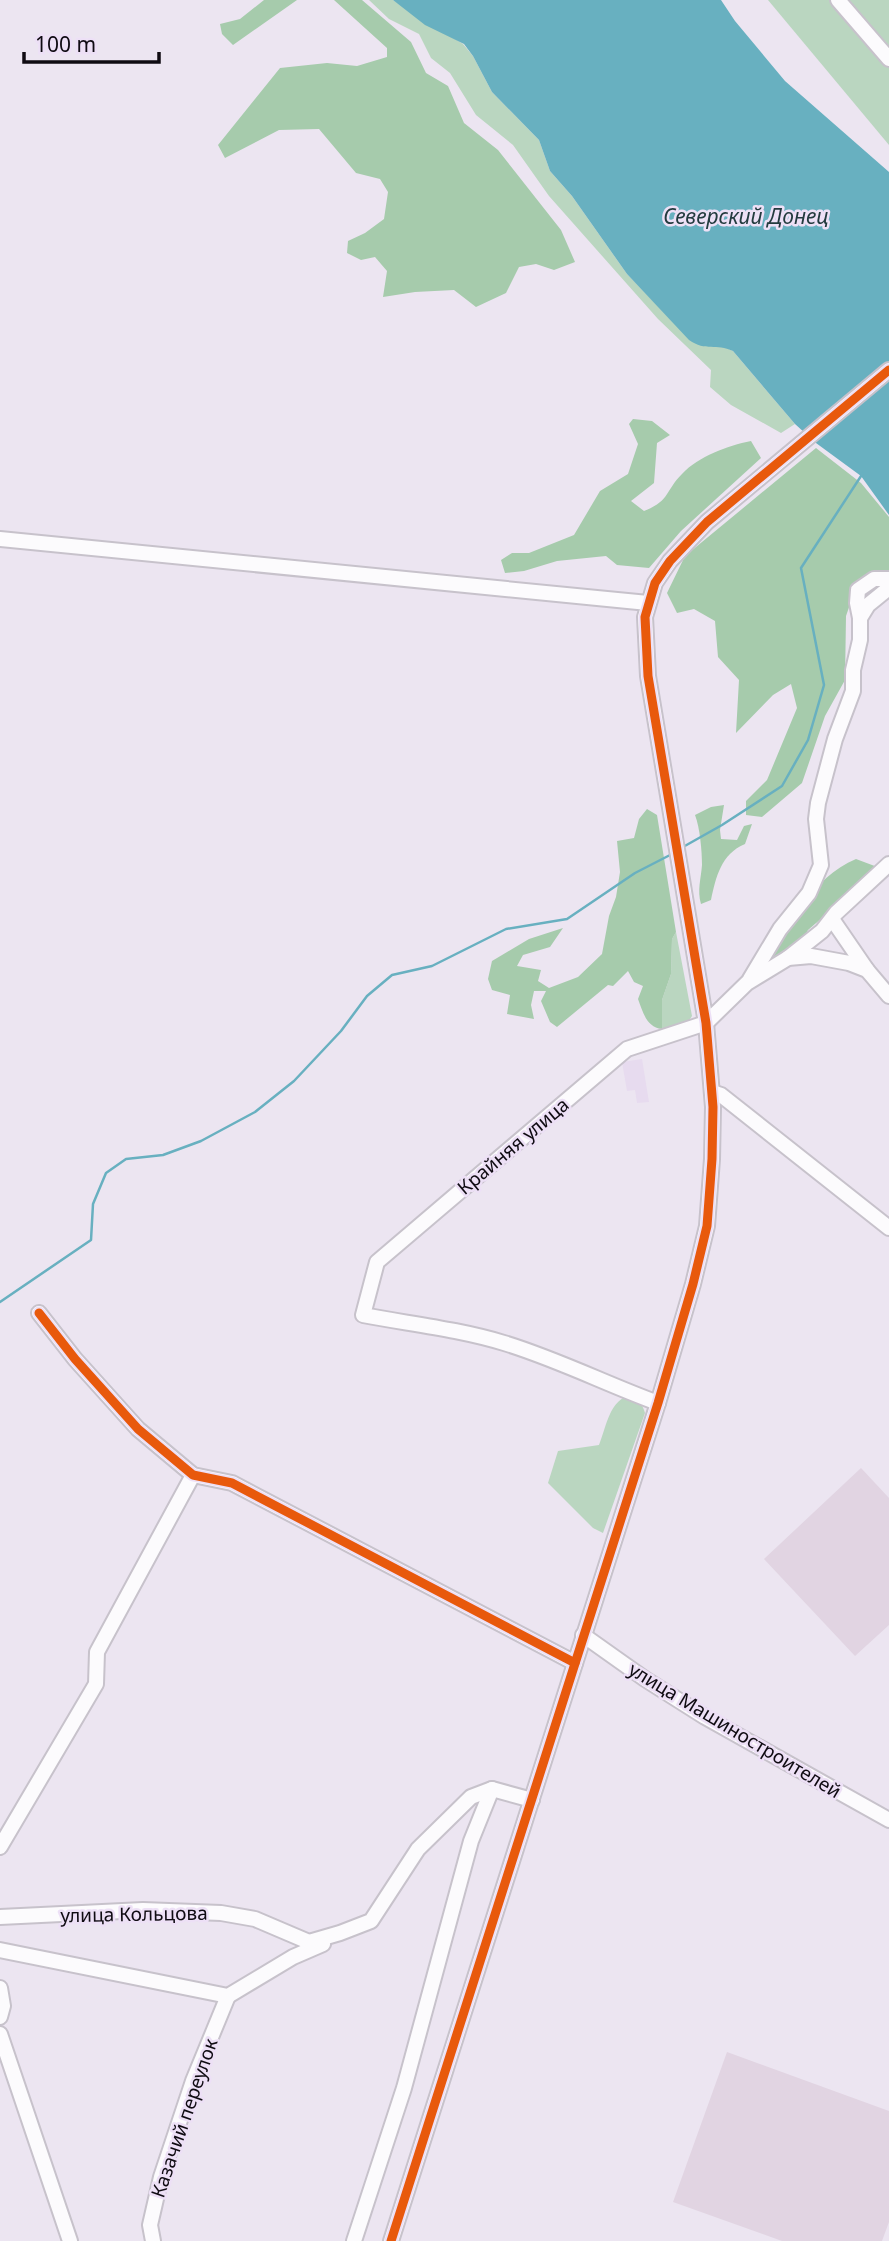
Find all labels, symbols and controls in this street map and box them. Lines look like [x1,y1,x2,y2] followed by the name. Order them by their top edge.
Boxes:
[24,21,159,65] scale bar
[35,30,96,58] text: 100 m
[663,202,829,230] water label: Северский Донец
[452,1092,574,1200] street label: Крайняя улица
[624,1656,846,1804] street label: улица Машиностроителей
[60,1900,208,1928] street label: улица Кольцова
[145,2035,223,2201] street label: Казачий переулок

